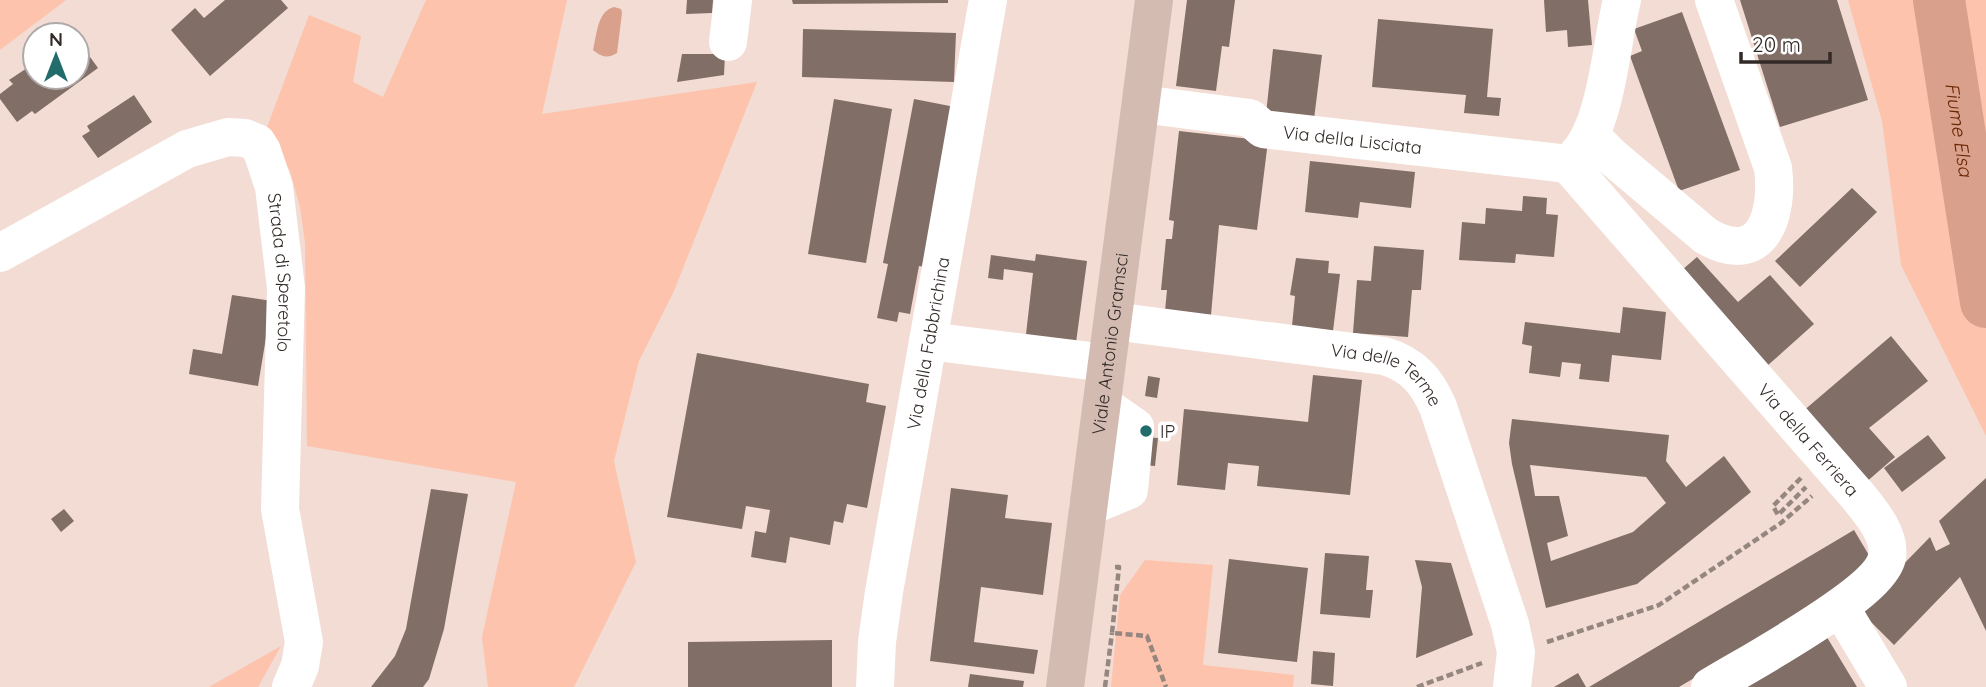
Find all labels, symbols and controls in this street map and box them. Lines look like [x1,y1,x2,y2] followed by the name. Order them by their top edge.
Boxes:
[21,21,91,91] north arrow
[1741,21,1830,65] scale bar
[49,27,63,51] text: N
[1752,31,1801,57] text: 20 m
[1940,81,1979,180] water label: Fiume Elsa
[1282,120,1423,159] street label: Via della Lisciata
[263,191,298,352] street label: Strada di Speretolo
[1086,252,1133,436] street label: Viale Antonio Gramsci
[901,255,954,432] street label: Via della Fabbrichina
[1330,338,1448,410] street label: Via delle Terme
[1753,378,1864,501] street label: Via della Ferriera
[1160,420,1175,443] place label: IP
[1138,423,1154,439] marker: IP

